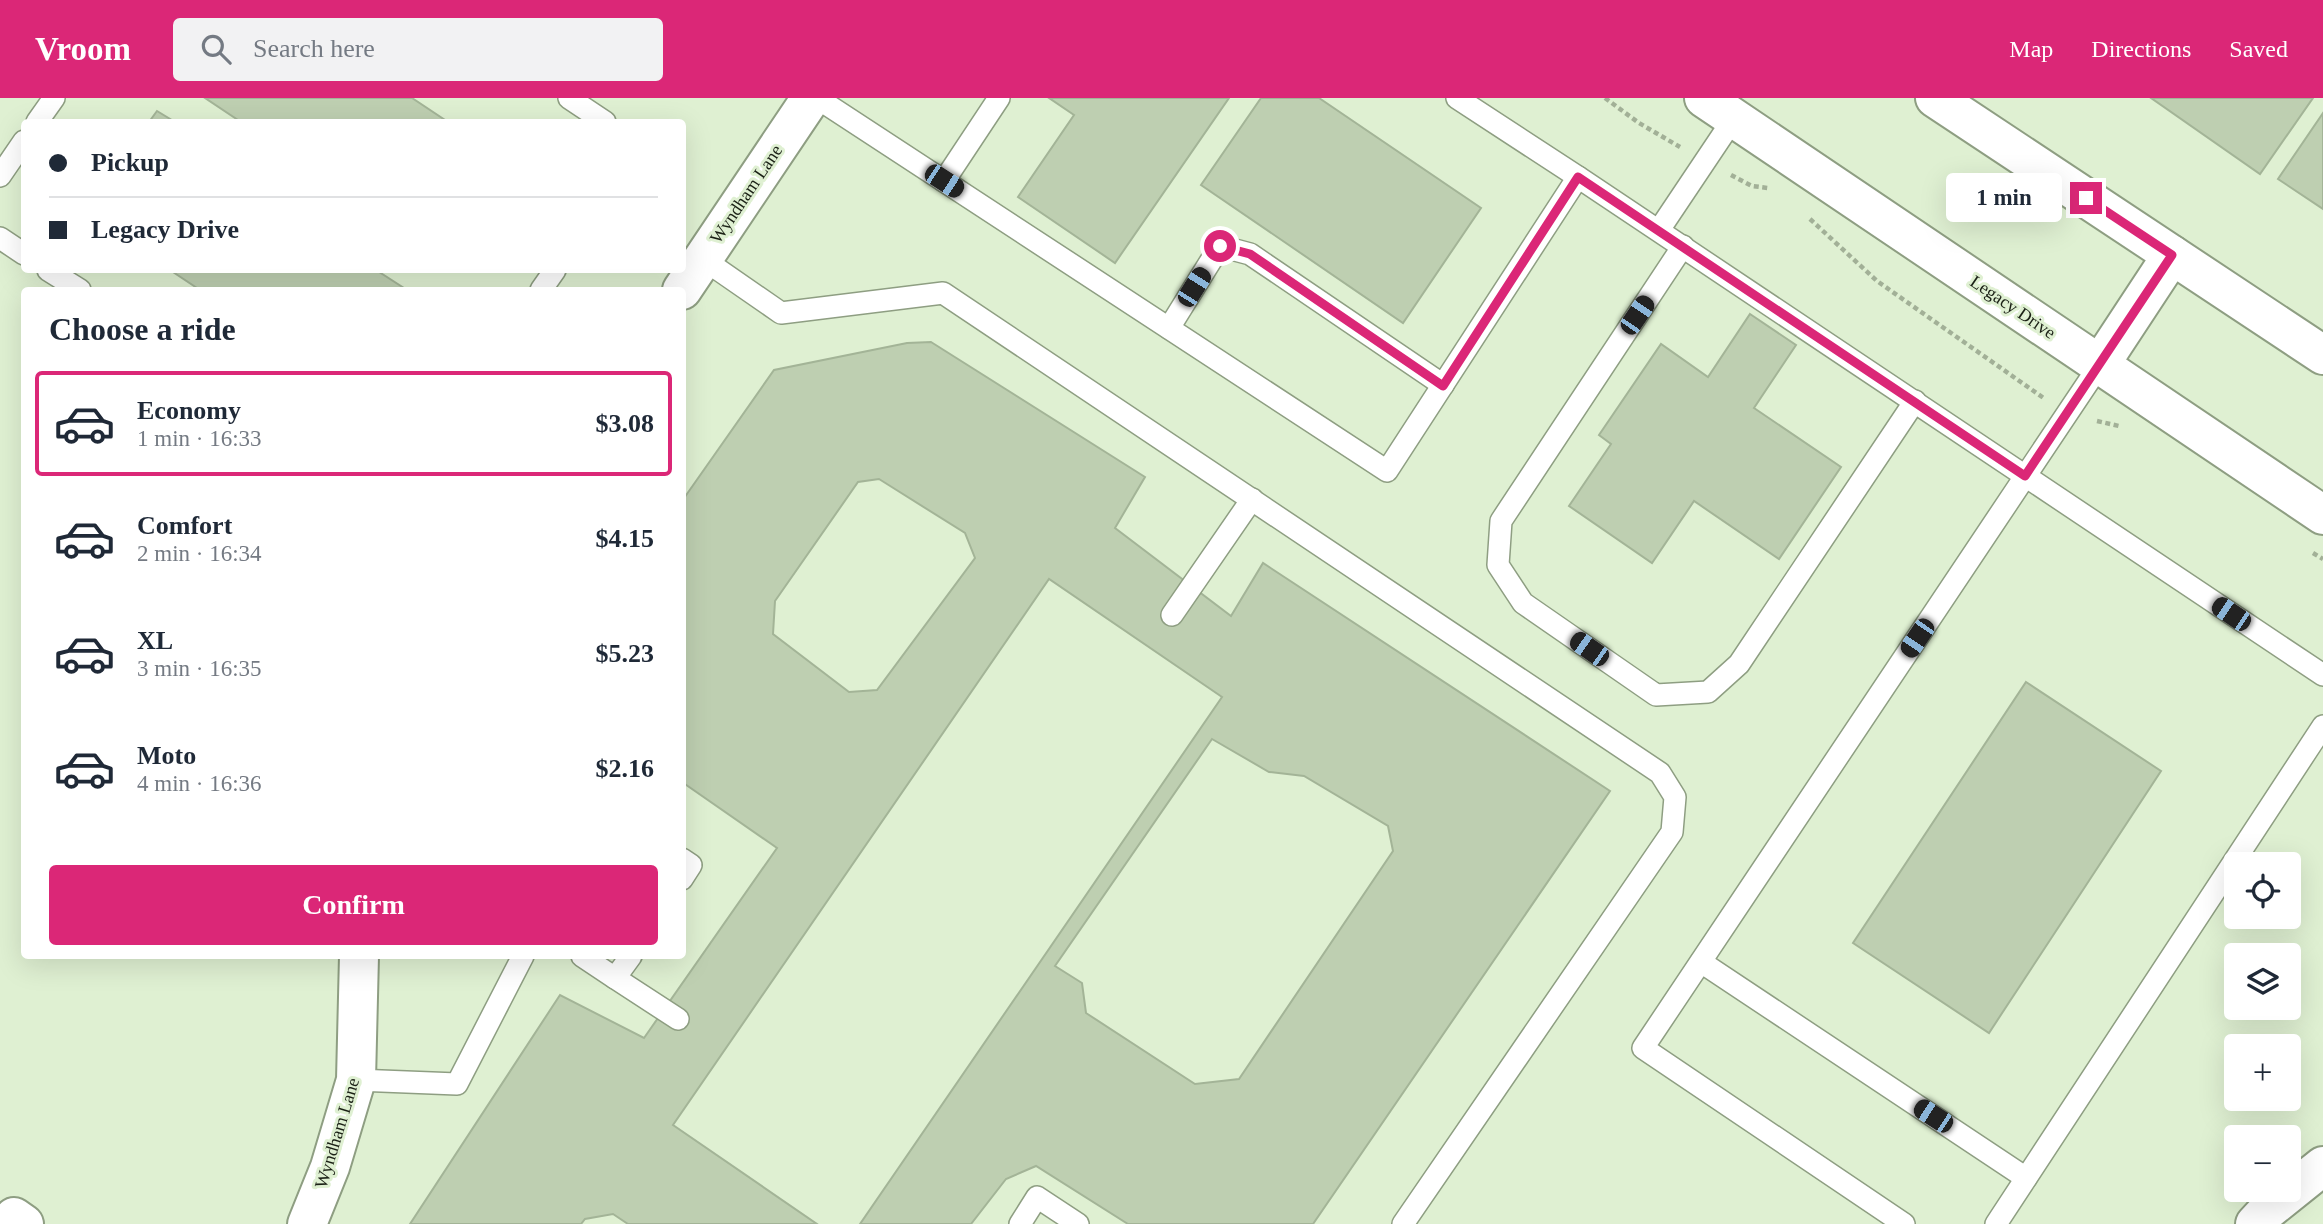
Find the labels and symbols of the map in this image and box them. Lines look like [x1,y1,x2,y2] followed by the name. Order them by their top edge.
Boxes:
[706,141,786,247] street label: Wyndham Lane
[921,161,968,201] car
[1946,174,2062,222] callout: 1 min
[2070,182,2102,214] route end
[1204,230,1236,262] route start
[1174,264,1215,310] car
[1967,271,2059,343] street label: Legacy Drive
[1617,292,1658,338] car
[2208,594,2255,634] car
[1897,615,1938,661] car
[1566,628,1613,670] car
[311,1075,363,1191] street label: Wyndham Lane
[1910,1096,1957,1136] car

